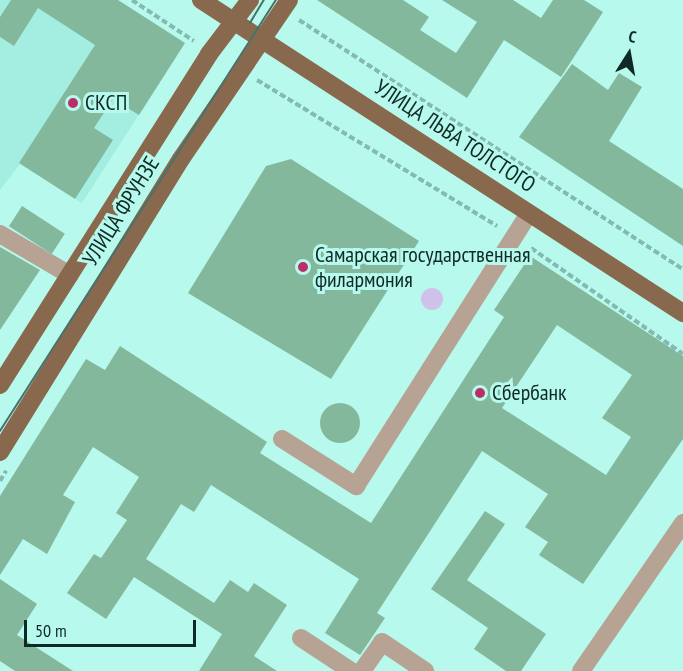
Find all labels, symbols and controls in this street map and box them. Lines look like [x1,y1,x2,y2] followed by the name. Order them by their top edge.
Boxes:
[599,24,659,84] north arrow
[627,26,638,47] text: С
[369,74,541,198] street label: УЛИЦА ЛЬВА ТОЛСТОГО
[85,90,127,116] place label: СКСП
[66,96,80,110] marker: СКСП
[77,151,165,271] street label: УЛИЦА ФРУНЗЕ
[315,241,530,292] place label: Самарская государственная филармония
[296,260,310,274] marker: Самарская государственная филармония
[492,380,567,406] place label: Сбербанк
[473,386,487,400] marker: Сбербанк
[27,608,200,646] scale bar
[35,619,67,642] text: 50 m

